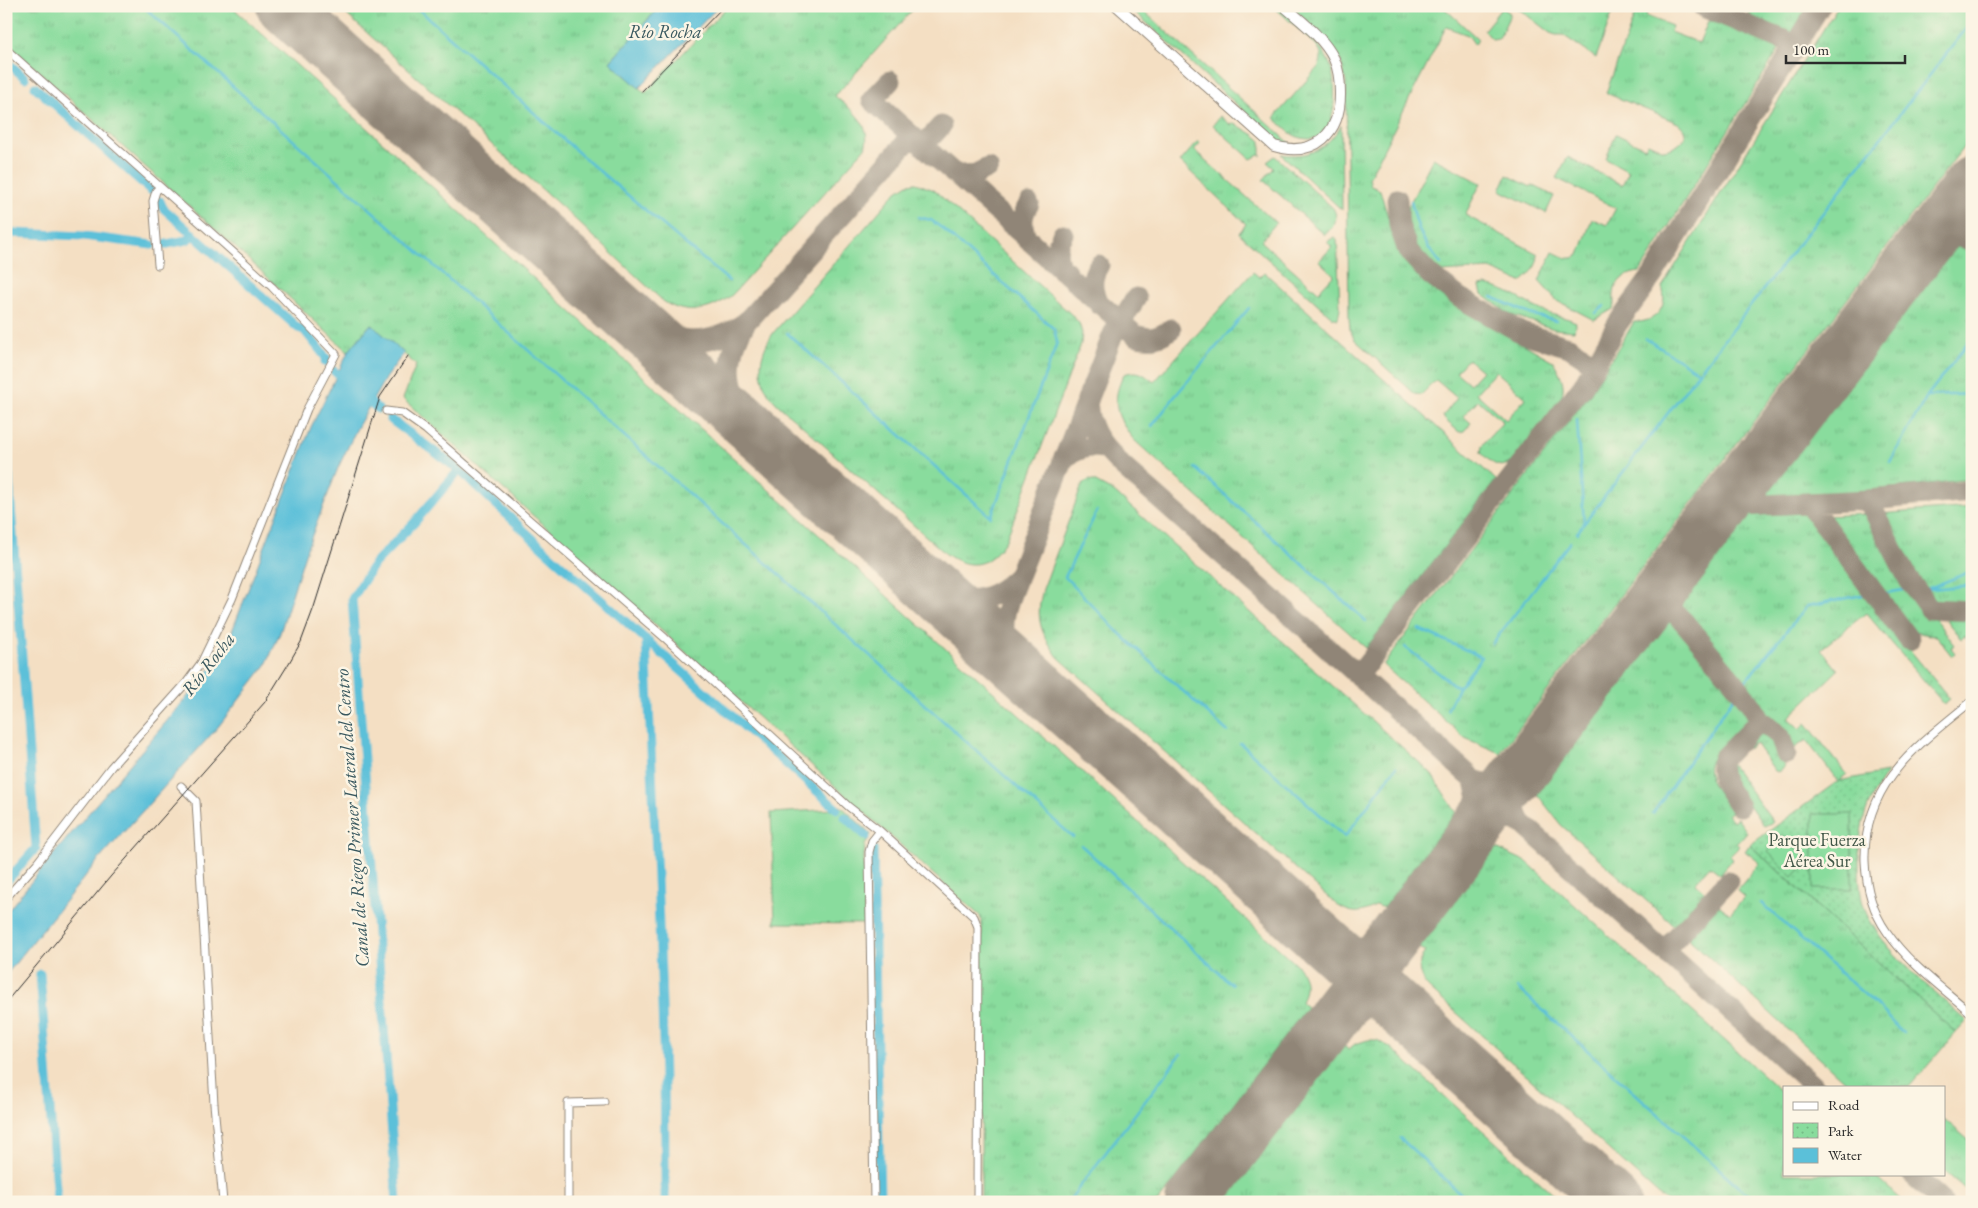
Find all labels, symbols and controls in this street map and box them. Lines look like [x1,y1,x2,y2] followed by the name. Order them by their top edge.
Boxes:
[628,19,702,44] water label: Río Rocha
[1786,32,1904,64] scale bar
[1793,40,1830,59] text: 100 m
[175,627,241,701] water label: Río Rocha
[329,668,375,968] water label: Canal de Riego Primer Lateral del Centro
[1768,828,1867,872] park label: Parque Fuerza Aérea Sur
[1783,1086,1946,1176] legend
[1828,1095,1860,1114] text: Road
[1828,1121,1855,1140] text: Park
[1828,1145,1862,1164] text: Water

